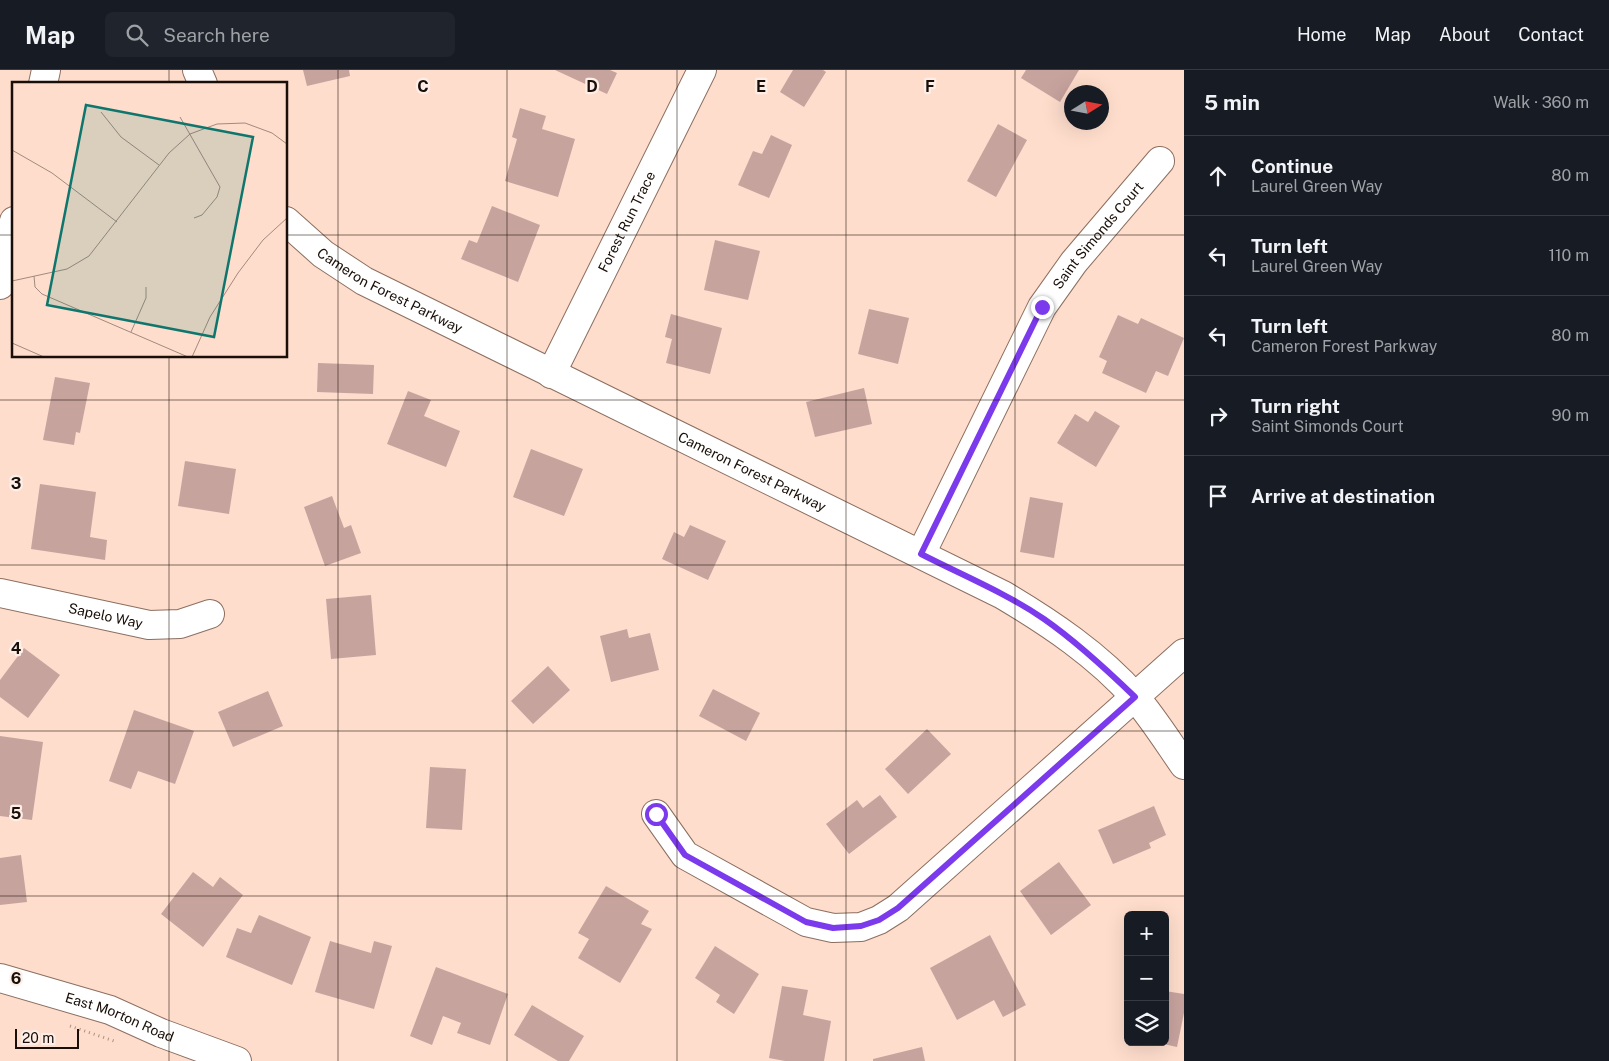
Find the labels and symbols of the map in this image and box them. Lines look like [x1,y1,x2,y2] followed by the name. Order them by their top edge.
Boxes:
[417,77,429,96] text: C
[586,77,598,96] text: D
[756,77,766,96] text: E
[925,77,935,96] text: F
[12,82,288,358] inset map
[1064,85,1109,130] north arrow
[595,169,658,275] street label: Forest Run Trace
[1049,179,1147,292] street label: Saint Simonds Court
[314,245,466,336] street label: Cameron Forest Parkway
[1031,296,1054,319] route end
[675,429,829,515] street label: Cameron Forest Parkway
[11,474,21,493] text: 3
[67,600,145,632] street label: Sapelo Way
[11,639,22,658] text: 4
[645,803,668,826] route start
[11,804,22,823] text: 5
[11,969,21,988] text: 6
[63,989,176,1045] street label: East Morton Road
[15,1026,79,1049] scale bar

